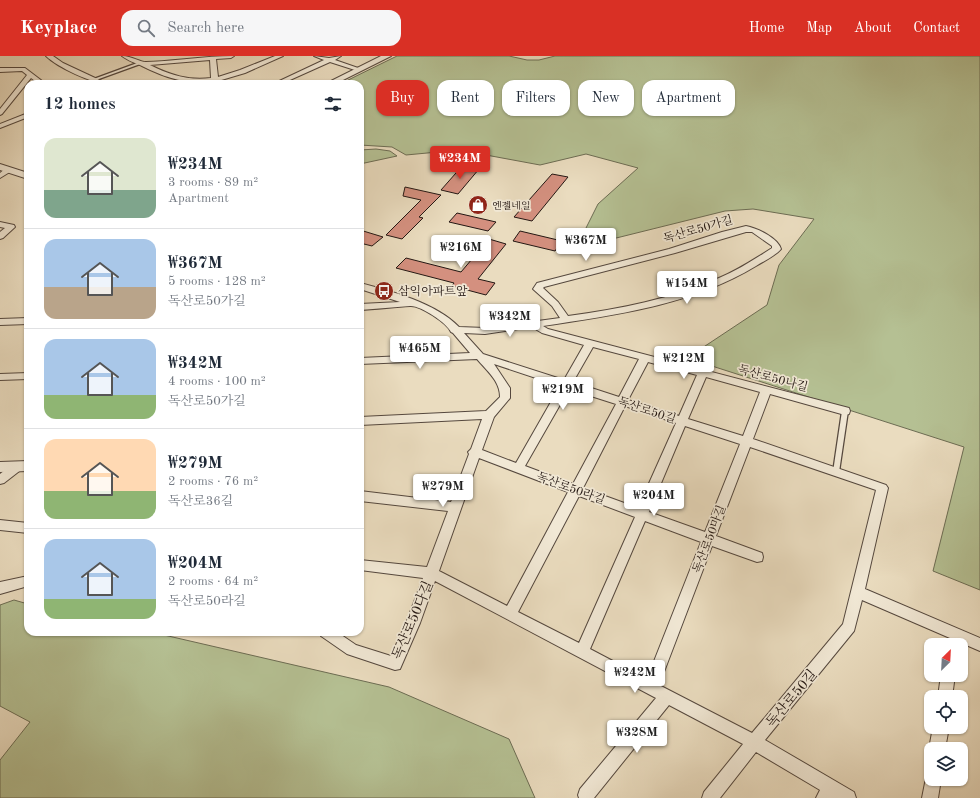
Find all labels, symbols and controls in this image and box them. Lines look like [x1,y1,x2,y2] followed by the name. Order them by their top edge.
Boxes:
[121,10,401,46] search box
[135,17,157,39] icon: search
[20,19,97,38] text: Keyplace
[167,21,244,36] text: Search here
[749,21,784,35] text: Home
[806,21,832,35] text: Map
[854,21,891,35] text: About
[913,21,960,35] text: Contact
[376,80,429,116] chip: Buy
[437,80,494,116] chip: Rent
[502,80,570,116] chip: Filters
[578,80,634,116] chip: New
[642,80,735,116] chip: Apartment
[322,93,344,115] icon: filters
[44,96,116,113] text: 12 homes
[432,146,488,180] pin: ₩234M
[439,152,481,165] text: ₩234M
[76,154,124,202] icon: home
[168,156,223,173] text: ₩234M
[168,176,258,189] text: 3 rooms · 89 m²
[168,192,229,205] text: Apartment
[467,194,489,216] shop icon: 엔젤네일
[492,200,531,211] place label: 엔젤네일
[662,213,734,246] street label: 독산로50가길
[558,228,614,262] pin: ₩367M
[565,234,607,247] text: ₩367M
[433,235,489,269] pin: ₩216M
[440,241,482,254] text: ₩216M
[76,255,124,303] icon: home
[168,255,223,272] text: ₩367M
[659,271,715,305] pin: ₩154M
[168,275,266,288] text: 5 rooms · 128 m²
[666,277,708,290] text: ₩154M
[373,280,395,302] bus stop icon: 삼익아파트앞
[398,285,468,298] place label: 삼익아파트앞
[168,295,246,308] text: 독산로50가길
[482,304,538,338] pin: ₩342M
[489,310,531,323] text: ₩342M
[392,336,448,370] pin: ₩465M
[399,342,441,355] text: ₩465M
[656,346,712,380] pin: ₩212M
[663,352,705,365] text: ₩212M
[76,355,124,403] icon: home
[168,355,223,372] text: ₩342M
[736,363,809,394] street label: 독산로50나길
[168,375,266,388] text: 4 rooms · 100 m²
[535,377,591,411] pin: ₩219M
[542,383,584,396] text: ₩219M
[168,395,246,408] text: 독산로50가길
[616,395,678,426] street label: 독산로50길
[76,455,124,503] icon: home
[168,455,223,472] text: ₩279M
[535,470,607,507] street label: 독산로50라길
[415,474,471,508] pin: ₩279M
[168,475,258,488] text: 2 rooms · 76 m²
[422,480,464,493] text: ₩279M
[626,483,682,517] pin: ₩204M
[633,489,675,502] text: ₩204M
[168,495,233,508] text: 독산로36길
[691,503,728,575] street label: 독산로50마길
[76,555,124,603] icon: home
[168,555,223,572] text: ₩204M
[168,575,258,588] text: 2 rooms · 64 m²
[389,579,436,662] street label: 독산로50다길
[168,595,246,608] text: 독산로50라길
[924,638,968,682] north arrow
[924,638,968,786] map controls
[607,660,663,694] pin: ₩242M
[614,666,656,679] text: ₩242M
[763,667,820,730] street label: 독산로50길
[924,690,968,734] button: locate
[609,720,665,754] pin: ₩328M
[616,726,658,739] text: ₩328M
[924,742,968,786] button: layers

